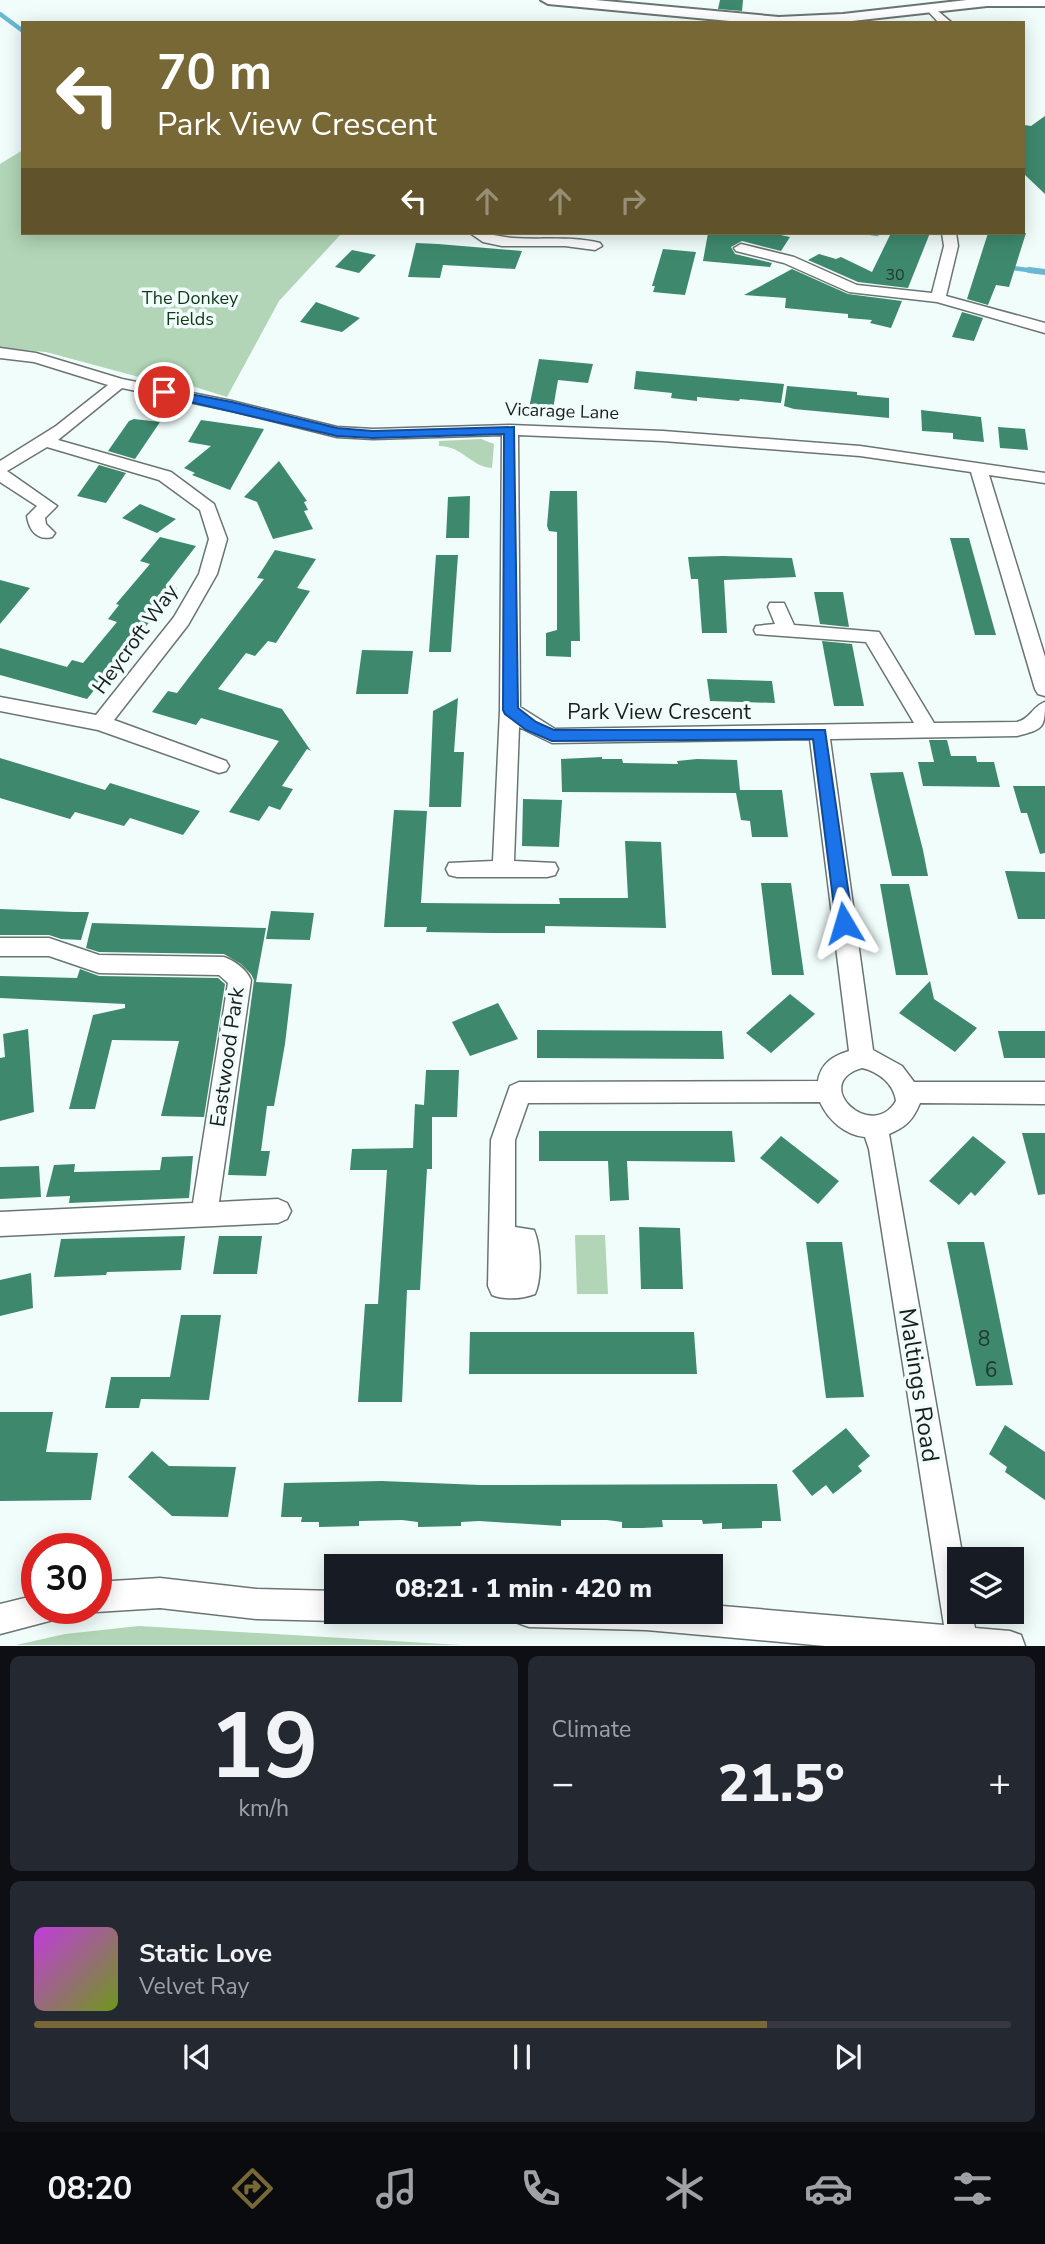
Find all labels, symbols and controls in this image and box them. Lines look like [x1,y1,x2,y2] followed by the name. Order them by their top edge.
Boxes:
[157,39,272,106] text: 70 m
[42,49,133,140] icon: left
[157,103,437,146] text: Park View Crescent
[395,182,433,220] icon: left
[468,182,506,220] icon: ahead
[541,182,579,220] icon: ahead
[614,182,652,220] icon: right
[885,264,905,286] house number: 30
[142,286,239,331] park label: The Donkey Fields
[134,362,194,422] pin
[145,373,183,411] icon: arrive
[504,397,619,425] street label: Vicarage Lane
[86,578,184,700] street label: Heycroft Way
[567,698,751,726] street label: Park View Crescent
[807,886,881,960] position arrow
[203,985,251,1129] street label: Eastwood Park
[891,1306,947,1464] street label: Maltings Road
[978,1325,990,1353] house number: 8
[985,1356,997,1384] house number: 6
[21,1533,112,1624] speed limit sign: 30
[947,1547,1024,1624] map controls
[947,1547,1024,1624] button: layers
[395,1571,652,1606] text: 08:21 · 1 min · 420 m
[209,1685,318,1809] text: 19
[552,1714,631,1745] text: Climate
[718,1748,845,1819] text: 21.5°
[552,1758,574,1809] text: −
[988,1758,1011,1809] text: +
[238,1793,289,1824] text: km/h
[139,1936,272,1971] text: Static Love
[139,1971,249,2002] text: Velvet Ray
[178,2038,216,2076] icon: previous
[503,2038,541,2076] icon: pause
[829,2038,867,2076] icon: next
[228,2164,277,2213] icon: directions
[372,2164,421,2213] icon: music
[516,2164,565,2213] icon: phone
[660,2164,709,2213] icon: climate
[804,2164,853,2213] icon: car
[948,2164,997,2213] icon: filters
[48,2167,132,2210] text: 08:20

